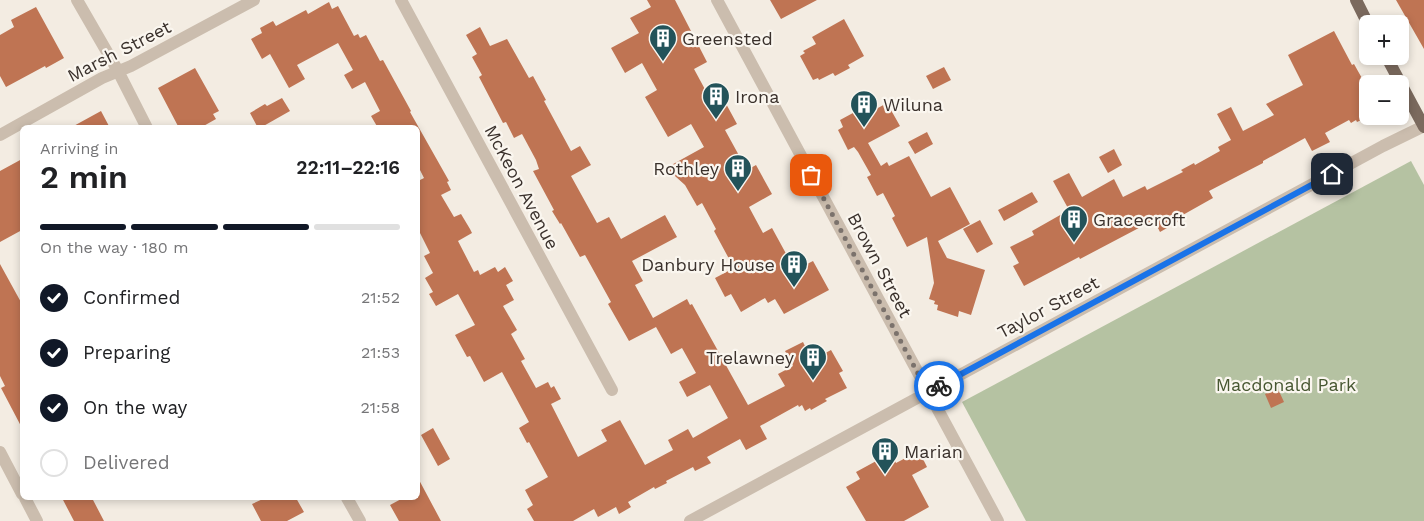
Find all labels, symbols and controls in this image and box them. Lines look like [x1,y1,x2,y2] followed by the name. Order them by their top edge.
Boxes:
[1359,15,1409,125] map controls
[1359,15,1409,65] button: +
[64,16,175,86] street label: Marsh Street
[648,23,678,62] building icon: Greensted
[682,28,773,49] place label: Greensted
[1359,75,1409,125] button: −
[701,81,731,120] building icon: Irona
[735,86,779,107] place label: Irona
[849,89,879,128] building icon: Wiluna
[883,94,943,115] place label: Wiluna
[480,121,564,253] street label: McKeon Avenue
[40,139,118,158] text: Arriving in
[723,153,753,192] building icon: Rothley
[1311,153,1353,195] pin
[790,154,832,196] pin
[296,156,400,179] text: 22:11–22:16
[40,158,128,196] text: 2 min
[653,158,720,179] place label: Rothley
[1318,160,1346,188] icon: home
[797,161,825,189] icon: bag
[1059,204,1089,243] building icon: Gracecroft
[844,209,917,321] street label: Brown Street
[1093,209,1186,230] place label: Gracecroft
[40,238,188,257] text: On the way · 180 m
[779,249,809,288] building icon: Danbury House
[641,254,775,275] place label: Danbury House
[994,271,1103,342] street label: Taylor Street
[40,284,68,312] icon: check
[83,286,180,309] text: Confirmed
[361,288,400,307] text: 21:52
[40,339,68,367] icon: check
[83,341,170,364] text: Preparing
[798,342,828,381] building icon: Trelawney
[361,343,400,362] text: 21:53
[706,347,795,368] place label: Trelawney
[914,361,964,411] courier
[925,372,953,400] icon: bike
[1216,374,1356,395] park label: Macdonald Park
[40,394,68,422] icon: check
[83,396,187,419] text: On the way
[361,398,400,417] text: 21:58
[870,436,900,475] building icon: Marian
[904,441,963,462] place label: Marian
[83,451,170,474] text: Delivered

